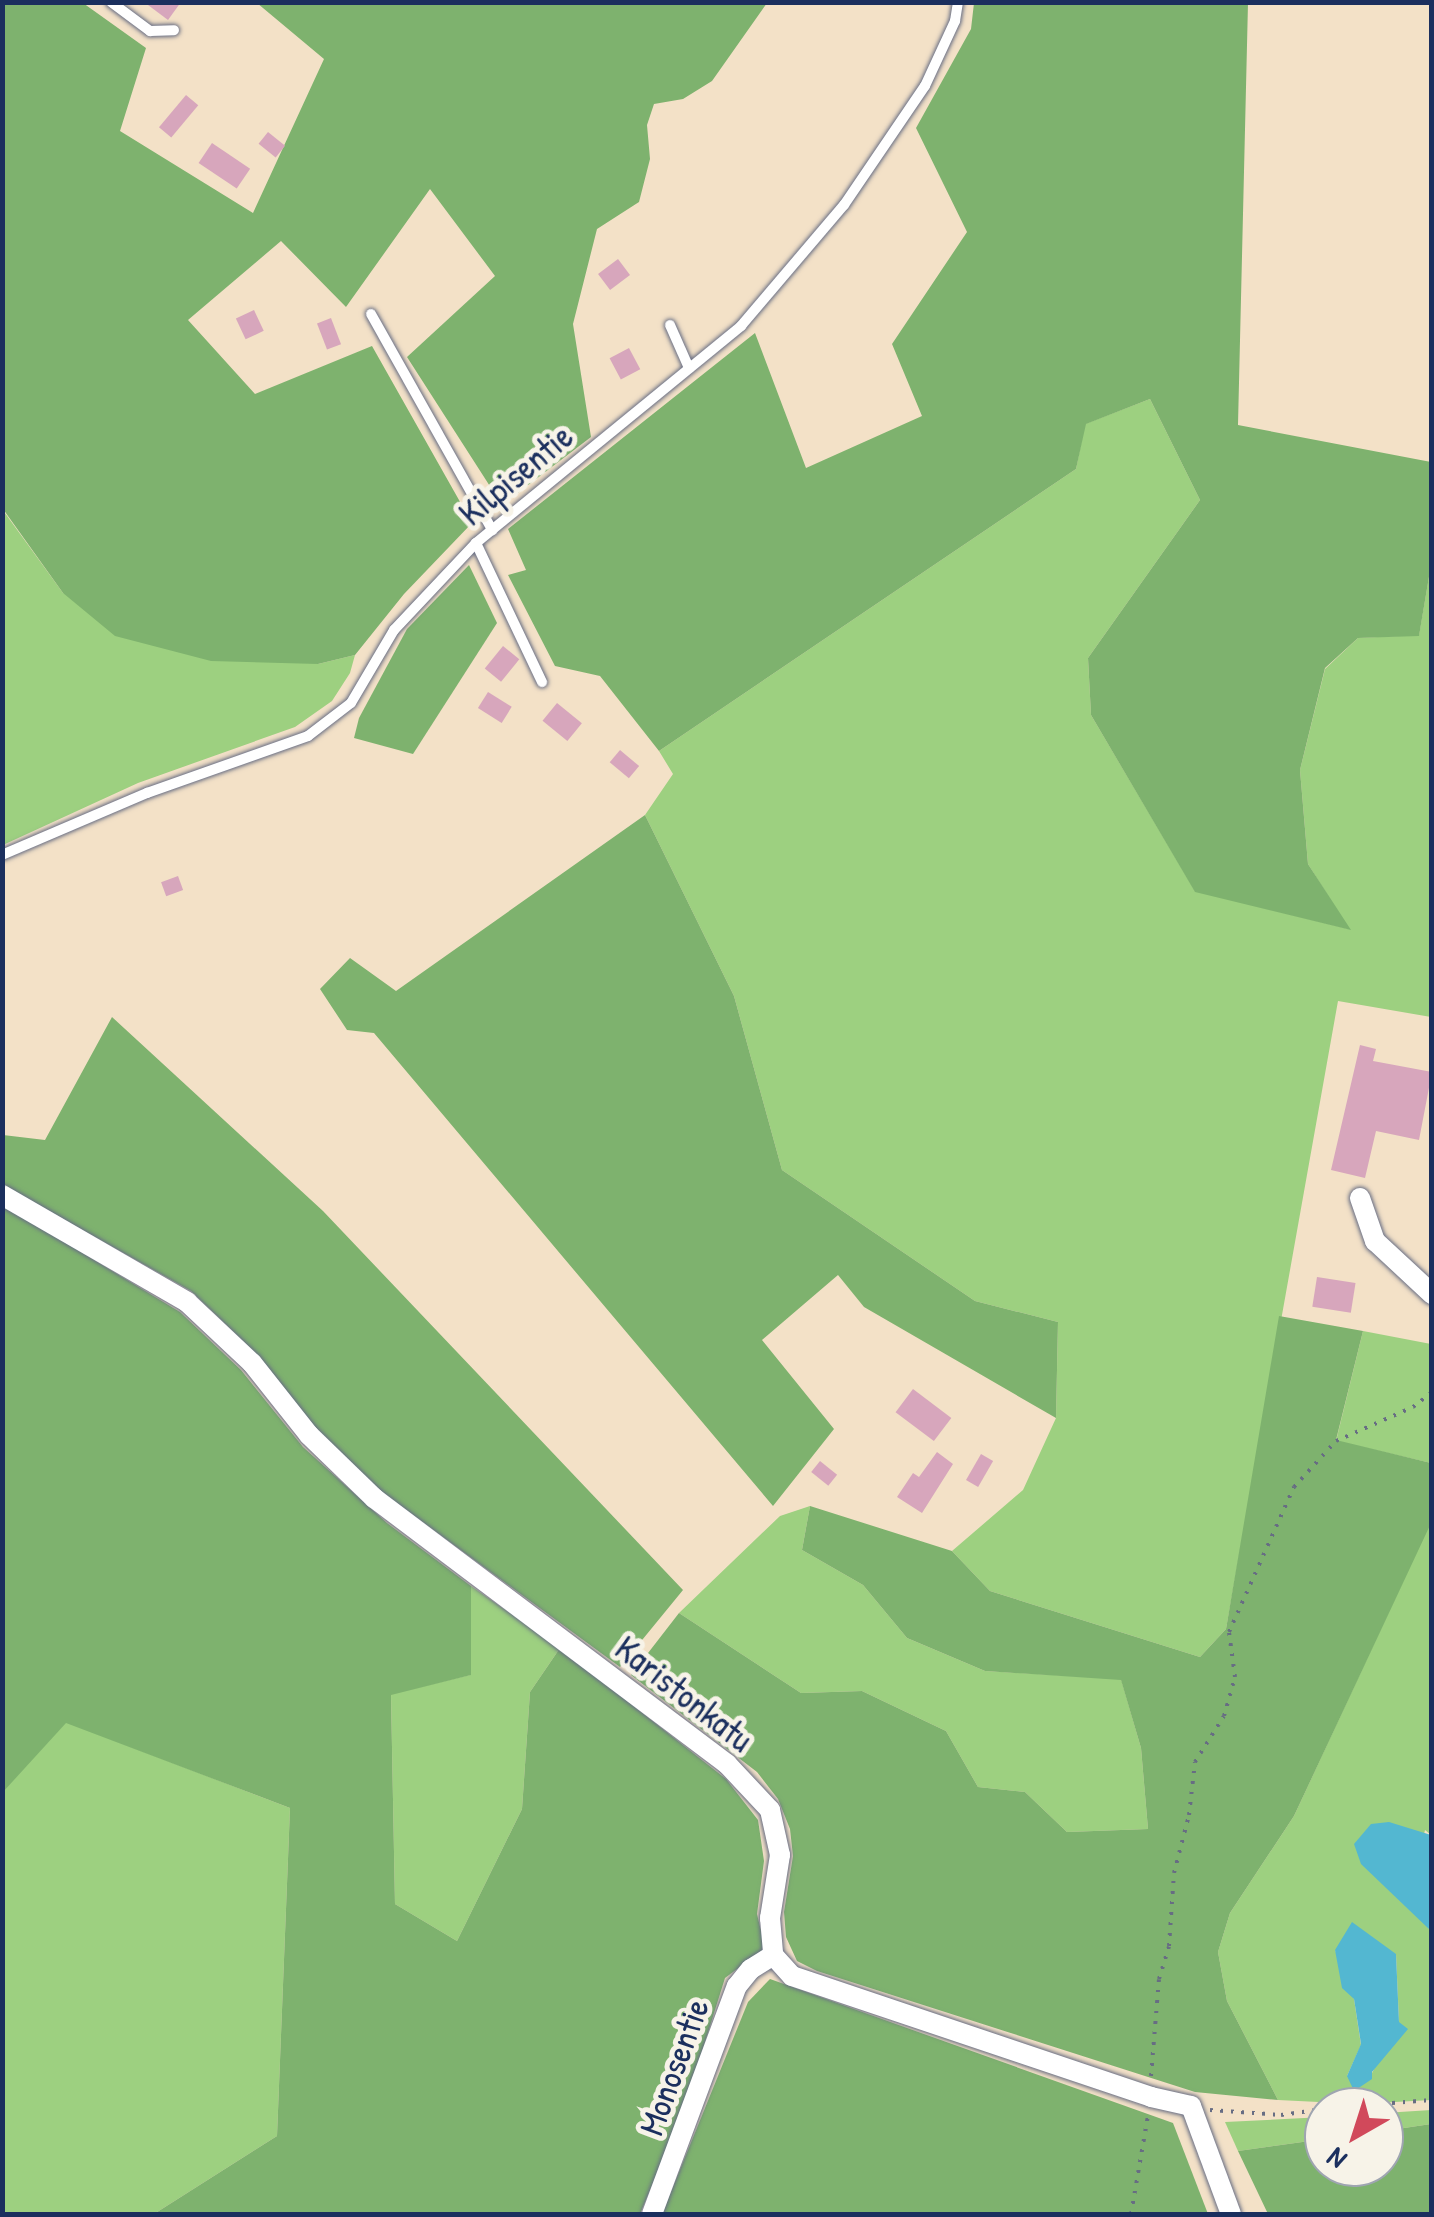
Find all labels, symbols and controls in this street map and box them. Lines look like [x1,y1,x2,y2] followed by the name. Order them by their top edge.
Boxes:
[451,415,581,535] street label: Kilpisentie
[607,1627,761,1761] street label: Karistonkatu
[630,1993,718,2141] street label: Monosentie
[1304,2087,1404,2187] north arrow
[1319,2139,1354,2178] text: N

